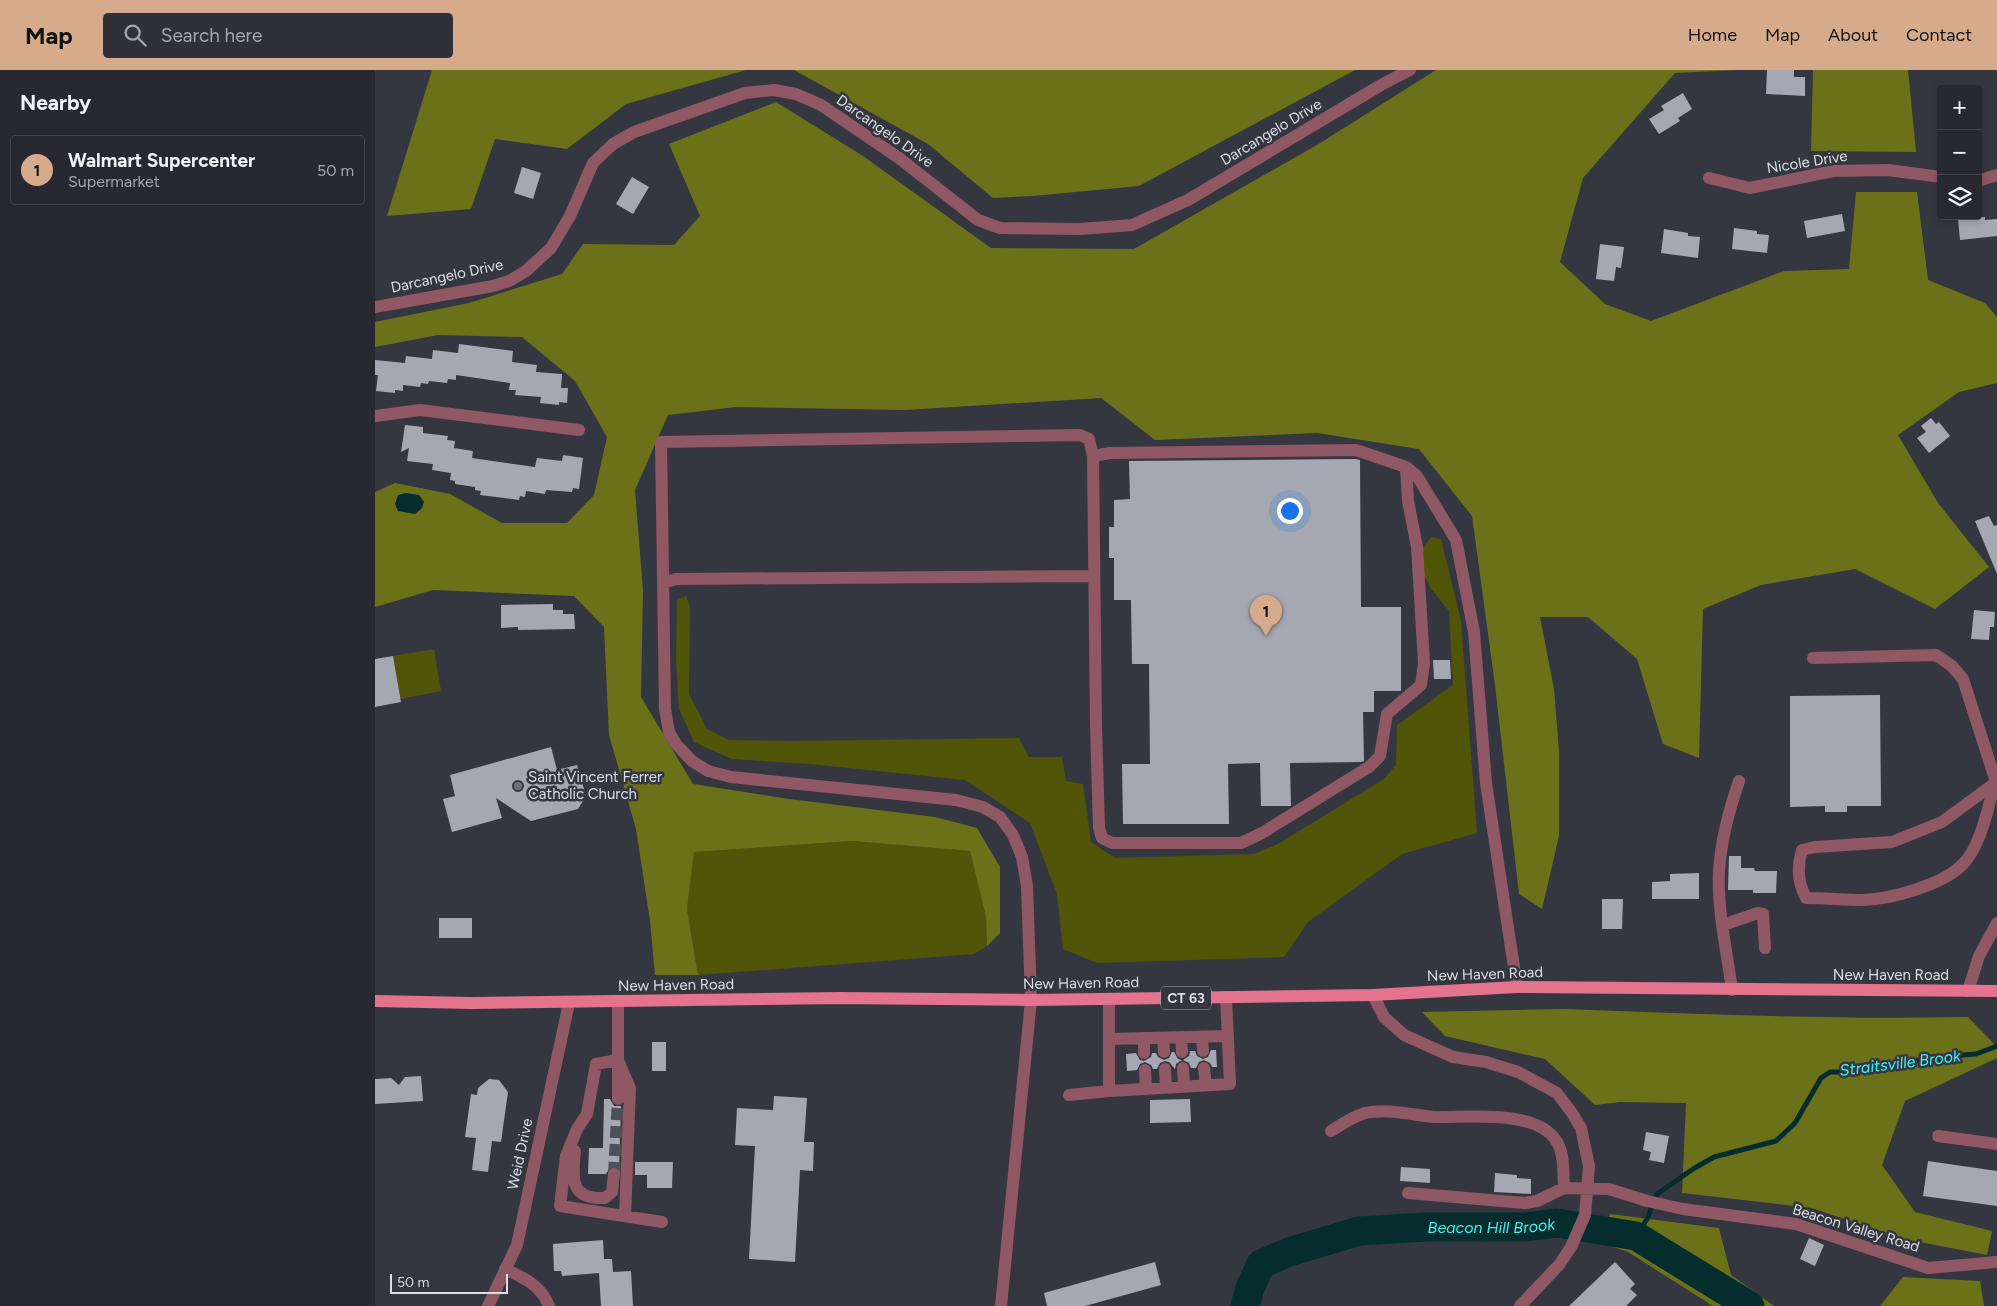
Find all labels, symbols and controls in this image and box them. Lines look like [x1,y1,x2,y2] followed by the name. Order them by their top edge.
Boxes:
[103,13,453,58] search box
[25,21,73,50] text: Map
[121,21,149,49] icon: search
[161,24,262,47] text: Search here
[1688,24,1737,46] text: Home
[1765,24,1800,46] text: Map
[1828,24,1878,46] text: About
[1906,24,1972,46] text: Contact
[1937,85,1982,220] map controls
[1937,85,1982,130] button: +
[20,90,91,115] text: Nearby
[833,91,937,171] street label: Darcangelo Drive
[1217,95,1325,169] street label: Darcangelo Drive
[1937,130,1982,175] button: −
[1765,147,1849,177] street label: Nicole Drive
[68,149,255,172] text: Walmart Supercenter
[34,161,40,180] text: 1
[317,161,354,180] text: 50 m
[68,172,160,191] text: Supermarket
[1937,175,1982,220] button: layers
[389,255,505,297] street label: Darcangelo Drive
[1277,498,1303,524] your location
[1250,595,1282,636] pin: 1
[528,768,662,803] place label: Saint Vincent Ferrer Catholic Church
[512,780,524,792] marker: Saint Vincent Ferrer Catholic Church
[1427,963,1543,985] street label: New Haven Road
[1833,966,1949,984] street label: New Haven Road
[1023,973,1139,993] street label: New Haven Road
[618,975,734,995] street label: New Haven Road
[1161,986,1211,1010] road number: CT 63
[1838,1046,1963,1080] water label: Straitsville Brook
[504,1117,536,1191] street label: Weid Drive
[1790,1200,1922,1256] street label: Beacon Valley Road
[1428,1214,1557,1237] water label: Beacon Hill Brook
[390,1271,507,1294] scale bar
[397,1274,429,1291] text: 50 m

